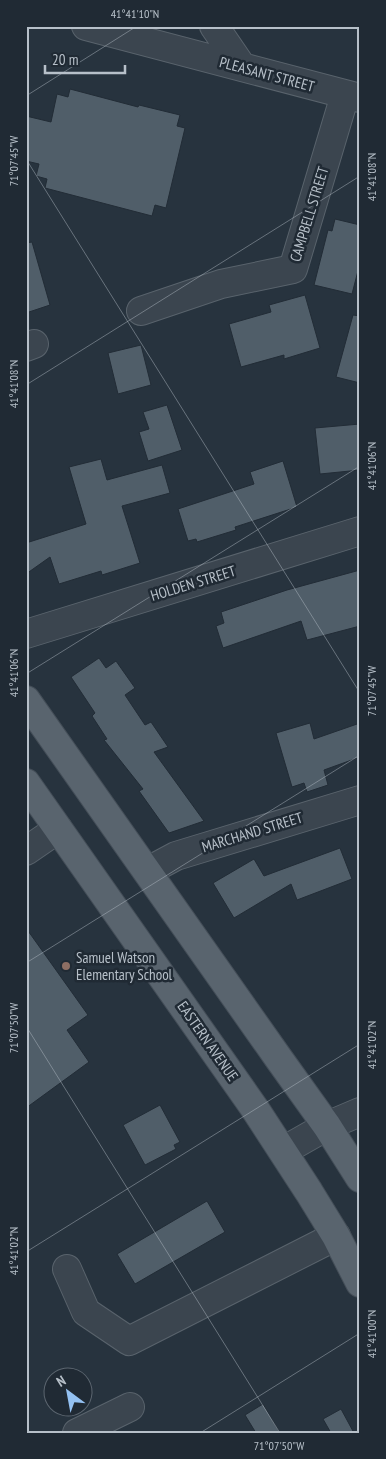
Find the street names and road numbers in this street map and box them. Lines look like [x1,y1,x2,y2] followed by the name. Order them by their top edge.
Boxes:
[217,52,317,96] street label: PLEASANT STREET
[286,164,333,264] street label: CAMPBELL STREET
[148,561,238,605] street label: HOLDEN STREET
[199,808,305,856] street label: MARCHAND STREET
[173,997,243,1085] street label: EASTERN AVENUE

